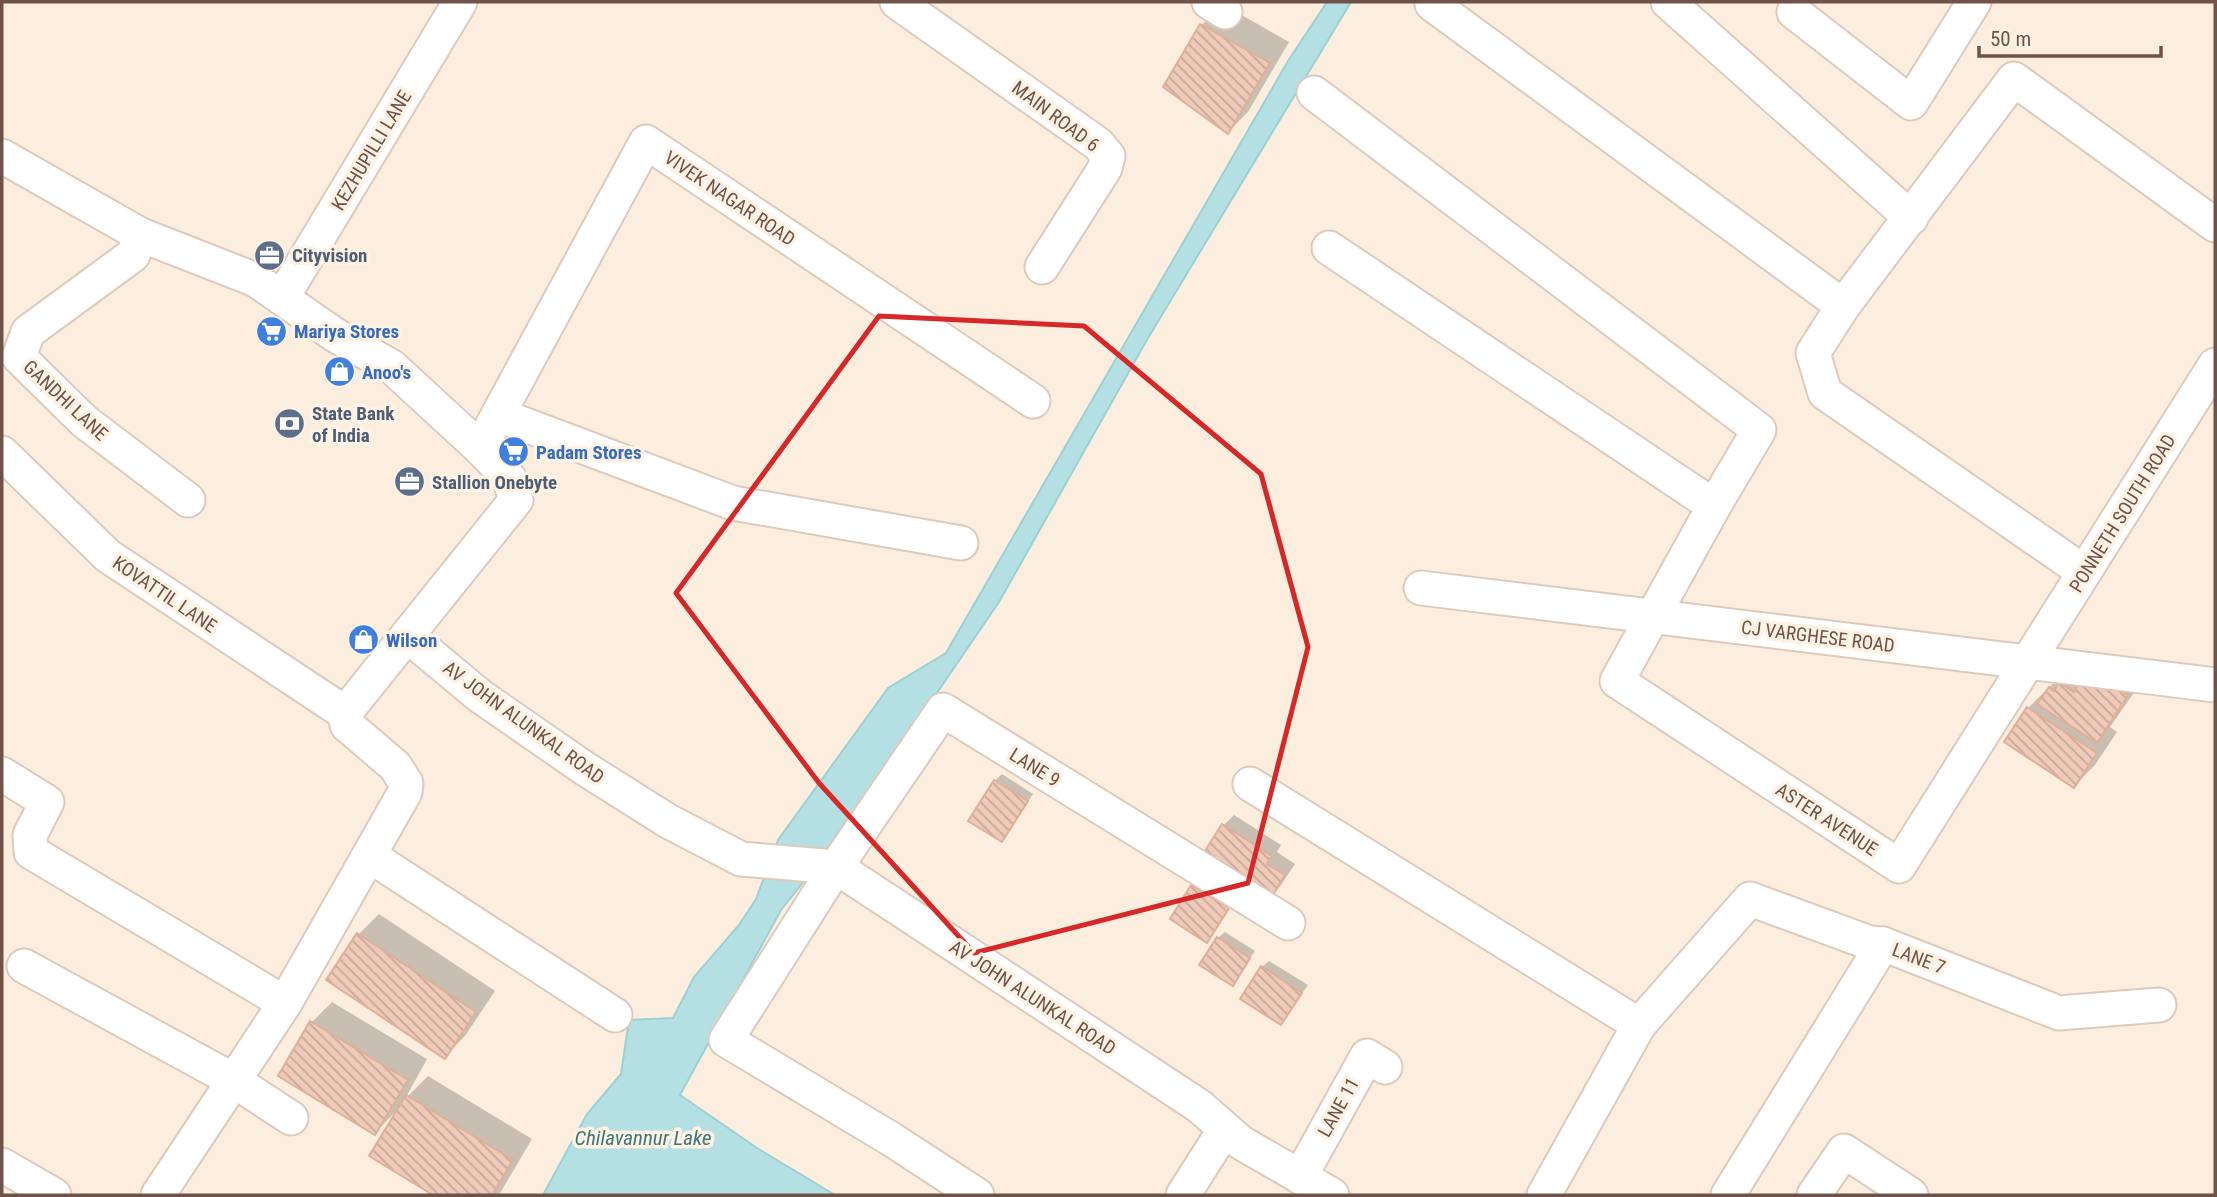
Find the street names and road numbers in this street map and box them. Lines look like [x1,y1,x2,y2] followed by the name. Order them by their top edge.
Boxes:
[1008,76,1104,157] street label: MAIN ROAD 6
[327,86,416,214] street label: KEZHUPILLI LANE
[660,146,799,251] street label: VIVEK NAGAR ROAD
[19,355,113,445] street label: GANDHI LANE
[2064,430,2180,597] street label: PONNETH SOUTH ROAD
[108,551,221,638] street label: KOVATTIL LANE
[1740,616,1896,657] street label: CJ VARGHESE ROAD
[439,656,609,789] street label: AV JOHN ALUNKAL ROAD
[1005,743,1064,792] street label: LANE 9
[1772,778,1882,861] street label: ASTER AVENUE
[945,935,1120,1060] street label: AV JOHN ALUNKAL ROAD
[1889,938,1949,979] street label: LANE 7
[1313,1073,1364,1141] street label: LANE 11

